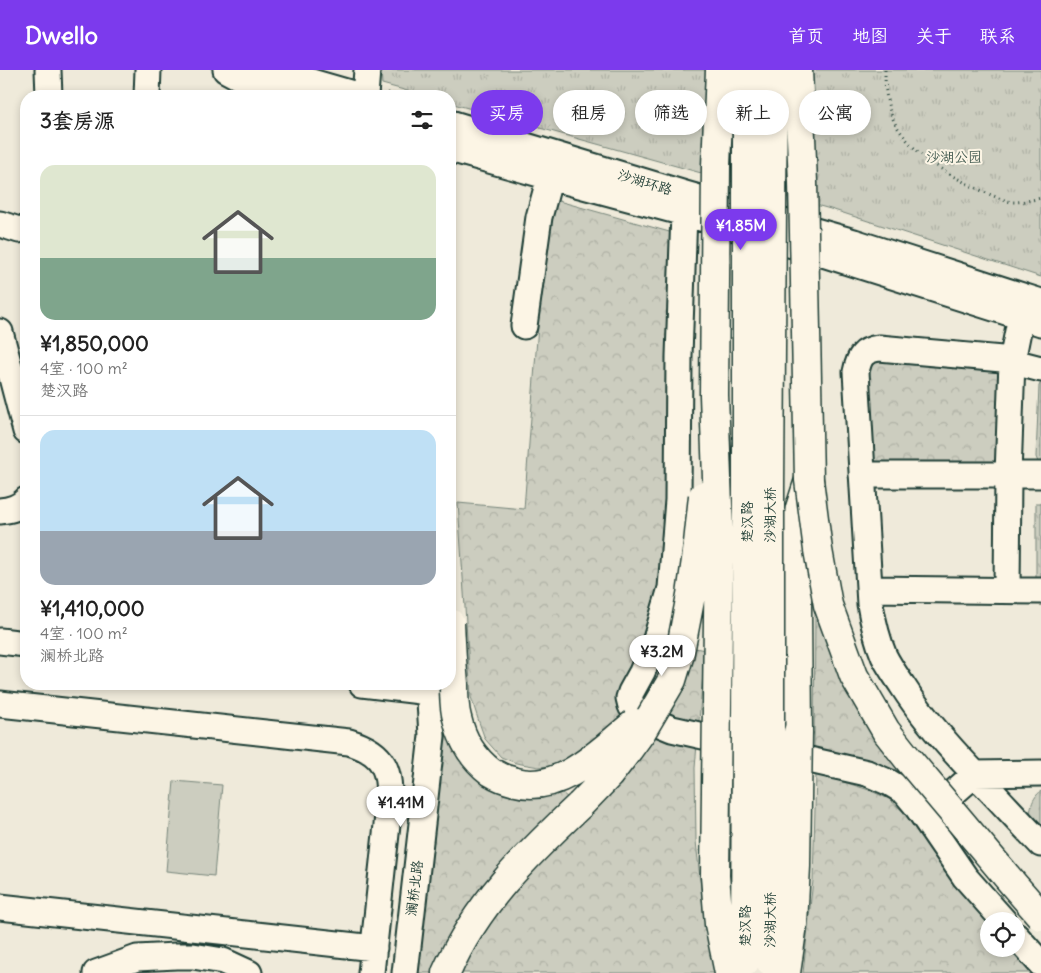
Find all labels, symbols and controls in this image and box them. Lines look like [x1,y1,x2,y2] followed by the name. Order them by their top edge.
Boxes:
[25,20,98,50] text: Dwello
[788,24,824,47] text: 首页
[852,24,888,47] text: 地图
[916,24,952,47] text: 关于
[980,24,1016,47] text: 联系
[471,90,543,135] chip: 买房
[553,90,625,135] chip: 租房
[635,90,707,135] chip: 筛选
[717,90,789,135] chip: 新上
[799,90,871,135] chip: 公寓
[408,106,436,134] icon: filters
[40,107,115,134] text: 3套房源
[926,148,982,166] park label: 沙湖公园
[616,165,674,199] street label: 沙湖环路
[193,197,283,287] icon: home
[700,208,782,251] pin: ¥1.85M
[716,215,766,235] text: ¥1.85M
[40,330,149,357] text: ¥1,850,000
[40,358,128,378] text: 4室 · 100 m²
[40,380,88,400] text: 楚汉路
[193,463,283,553] icon: home
[761,487,779,543] street label: 沙湖大桥
[738,501,756,543] street label: 楚汉路
[40,595,145,622] text: ¥1,410,000
[40,623,128,643] text: 4室 · 100 m²
[627,634,697,677] pin: ¥3.2M
[640,641,684,661] text: ¥3.2M
[40,645,104,665] text: 澜桥北路
[360,786,442,828] pin: ¥1.41M
[377,792,425,812] text: ¥1.41M
[402,859,426,917] street label: 澜桥北路
[761,892,779,948] street label: 沙湖大桥
[736,905,754,947] street label: 楚汉路
[980,912,1025,957] map controls
[980,912,1025,957] button: locate

